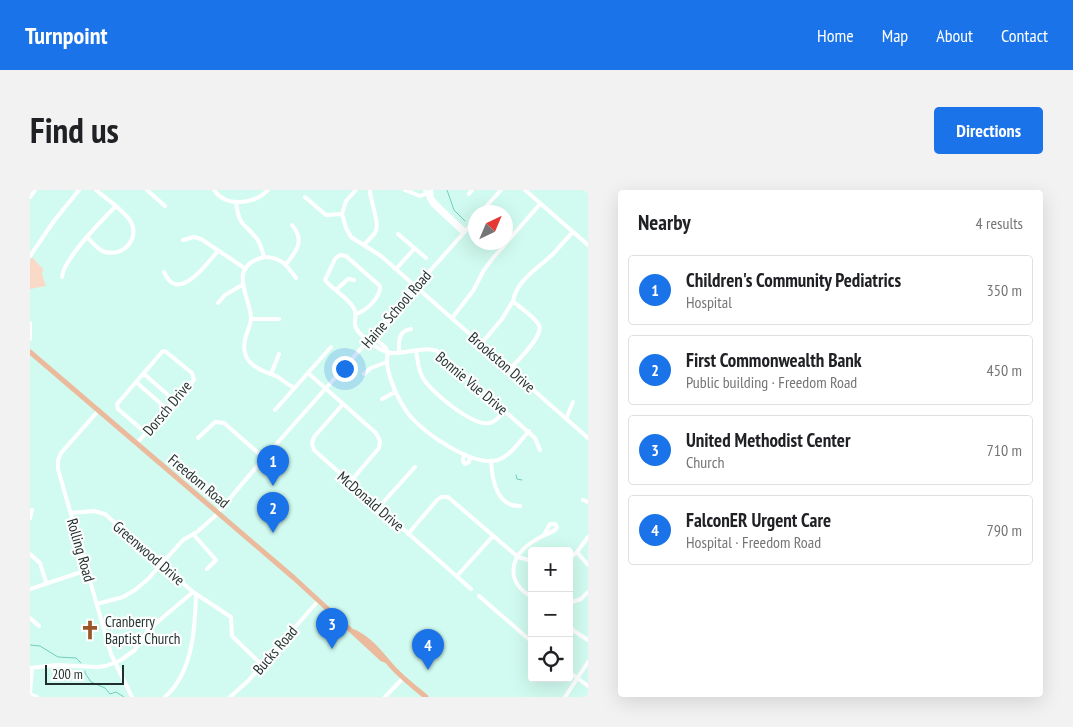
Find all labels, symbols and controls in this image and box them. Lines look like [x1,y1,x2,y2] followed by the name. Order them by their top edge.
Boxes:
[25,20,107,51] text: Turnpoint
[817,24,854,47] text: Home
[882,24,908,47] text: Map
[936,24,973,47] text: About
[1001,24,1048,47] text: Contact
[30,107,119,153] text: Find us
[934,107,1043,154] button: Directions
[468,205,513,250] north arrow
[638,209,691,236] text: Nearby
[976,213,1023,233] text: 4 results
[357,266,435,352] street label: Haine School Road
[686,268,901,292] text: Children's Community Pediatrics
[651,280,659,300] text: 1
[987,280,1022,300] text: 350 m
[686,292,732,312] text: Hospital
[465,328,539,396] street label: Brookston Drive
[432,347,512,419] street label: Bonnie Vue Drive
[686,348,862,372] text: First Commonwealth Bank
[332,356,358,382] your location
[651,360,659,380] text: 2
[987,360,1022,380] text: 450 m
[686,372,857,392] text: Public building · Freedom Road
[139,377,195,439] street label: Dorsch Drive
[686,428,850,452] text: United Methodist Center
[651,440,659,460] text: 3
[987,440,1022,460] text: 710 m
[257,445,289,486] pin: 1
[165,450,233,512] street label: Freedom Road
[686,452,724,472] text: Church
[334,467,408,535] street label: McDonald Drive
[257,492,289,533] pin: 2
[686,508,831,532] text: FalconER Urgent Care
[63,516,99,584] street label: Rolling Road
[109,517,189,589] street label: Greenwood Drive
[651,520,659,540] text: 4
[987,520,1022,540] text: 790 m
[686,532,821,552] text: Hospital · Freedom Road
[528,547,573,682] map controls
[528,547,573,592] button: +
[528,592,573,637] button: −
[316,608,348,649] pin: 3
[105,612,180,648] place label: Cranberry Baptist Church
[79,619,101,641] church icon: Cranberry Baptist Church
[249,622,301,678] street label: Bucks Road
[412,629,444,670] pin: 4
[528,637,573,682] button: locate
[45,662,124,685] scale bar
[52,665,83,683] text: 200 m

